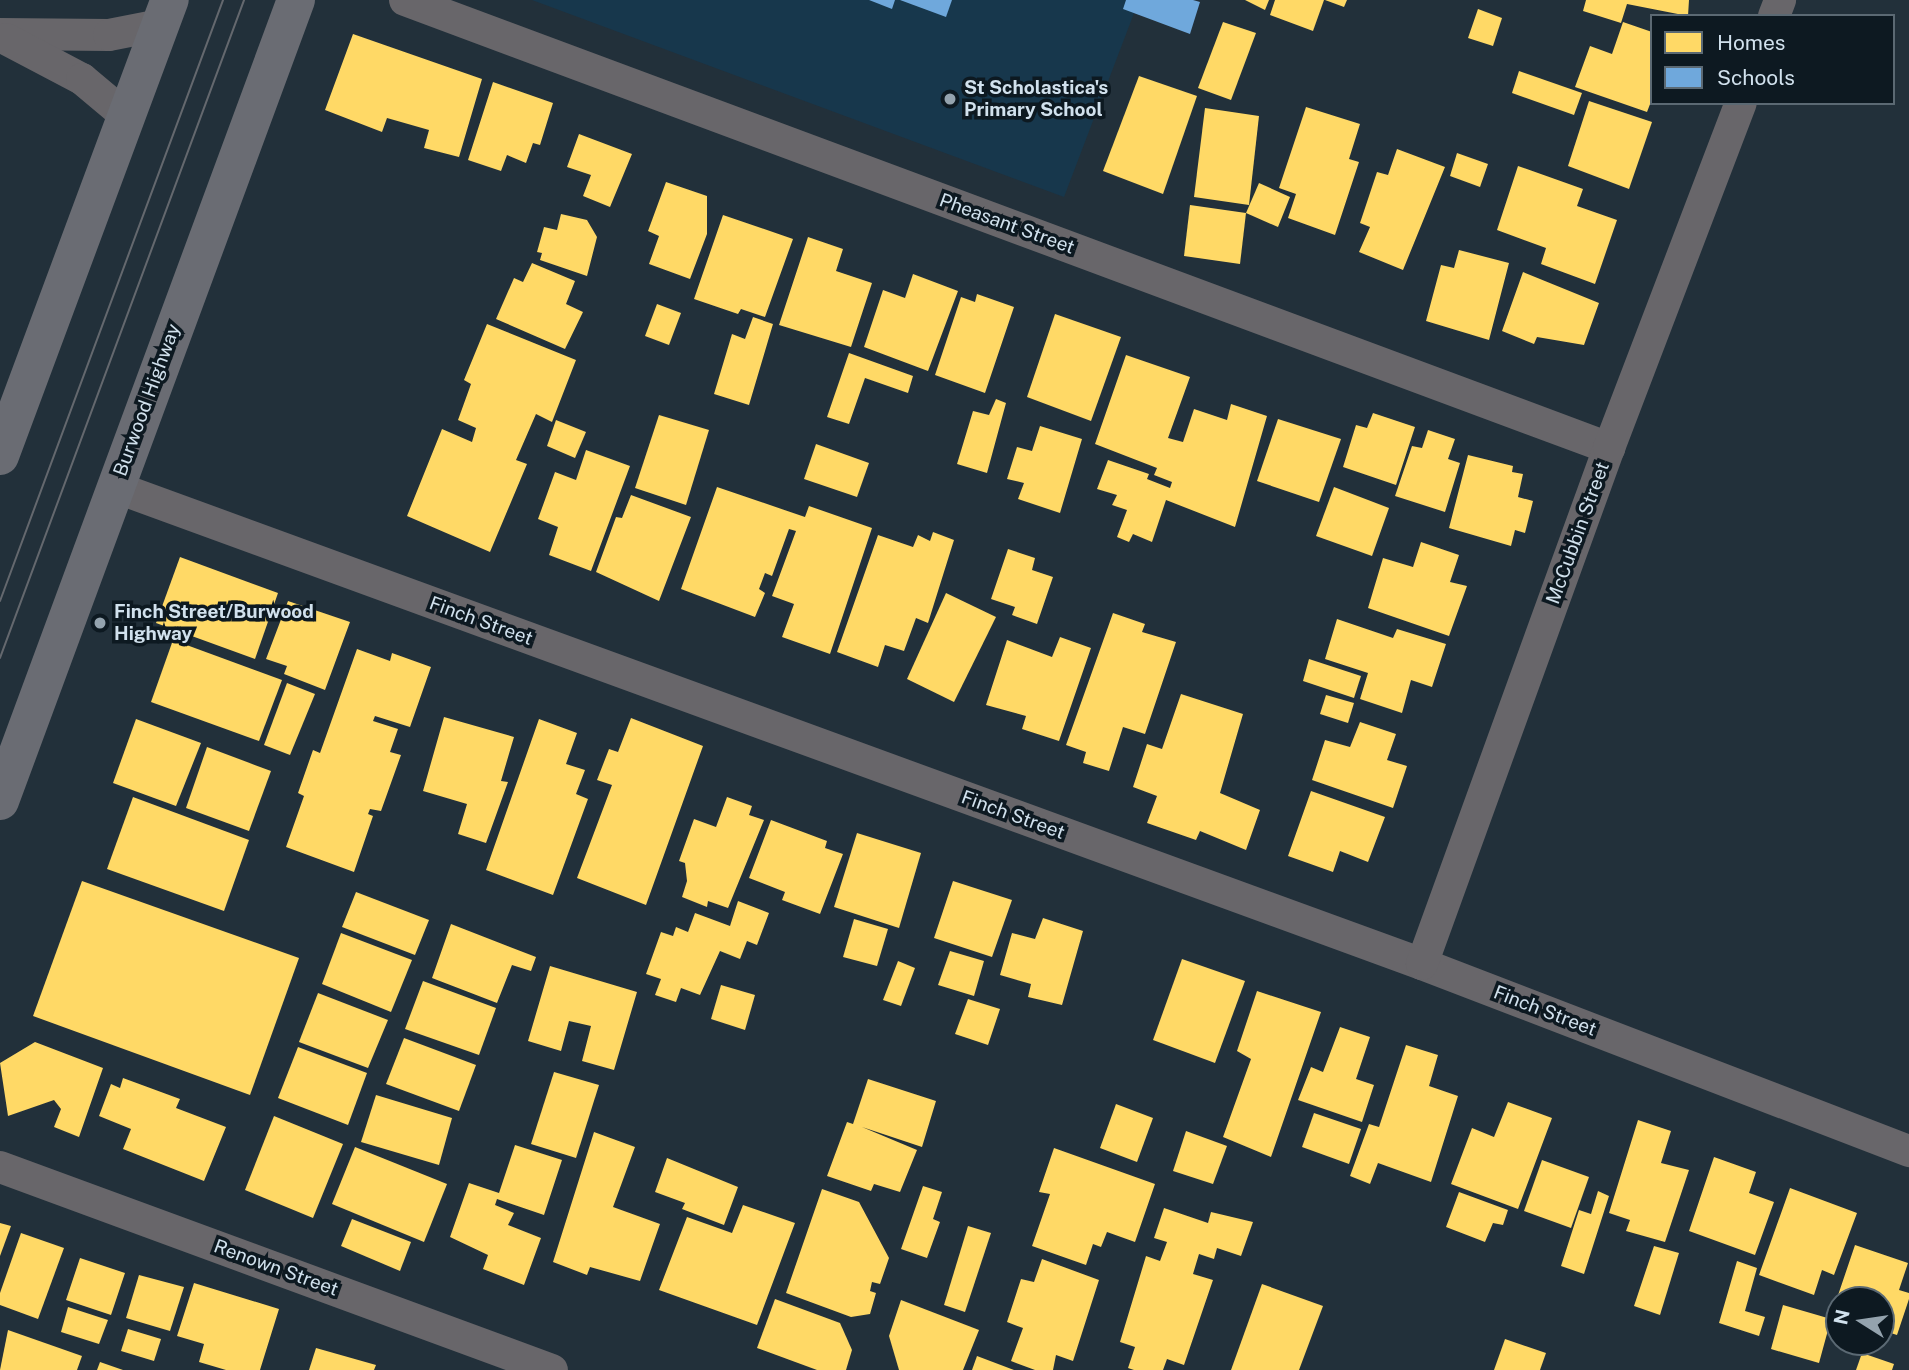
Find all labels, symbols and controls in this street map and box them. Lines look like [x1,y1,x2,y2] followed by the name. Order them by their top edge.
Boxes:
[1650,14,1895,105] legend
[1717,30,1785,55] text: Homes
[1717,65,1795,90] text: Schools
[964,77,1108,121] place label: St Scholastica's Primary School
[942,91,958,107] marker: St Scholastica's Primary School
[936,189,1078,259] street label: Pheasant Street
[109,321,185,479] street label: Burwood Highway
[1542,459,1614,607] street label: McCubbin Street
[426,592,536,650] street label: Finch Street
[114,601,314,645] place label: Finch Street/Burwood Highway
[92,615,108,631] marker: Finch Street/Burwood Highway
[958,786,1068,844] street label: Finch Street
[1490,981,1600,1041] street label: Finch Street
[211,1235,341,1301] street label: Renown Street
[1825,1286,1895,1356] north arrow
[1829,1308,1854,1327] text: N

